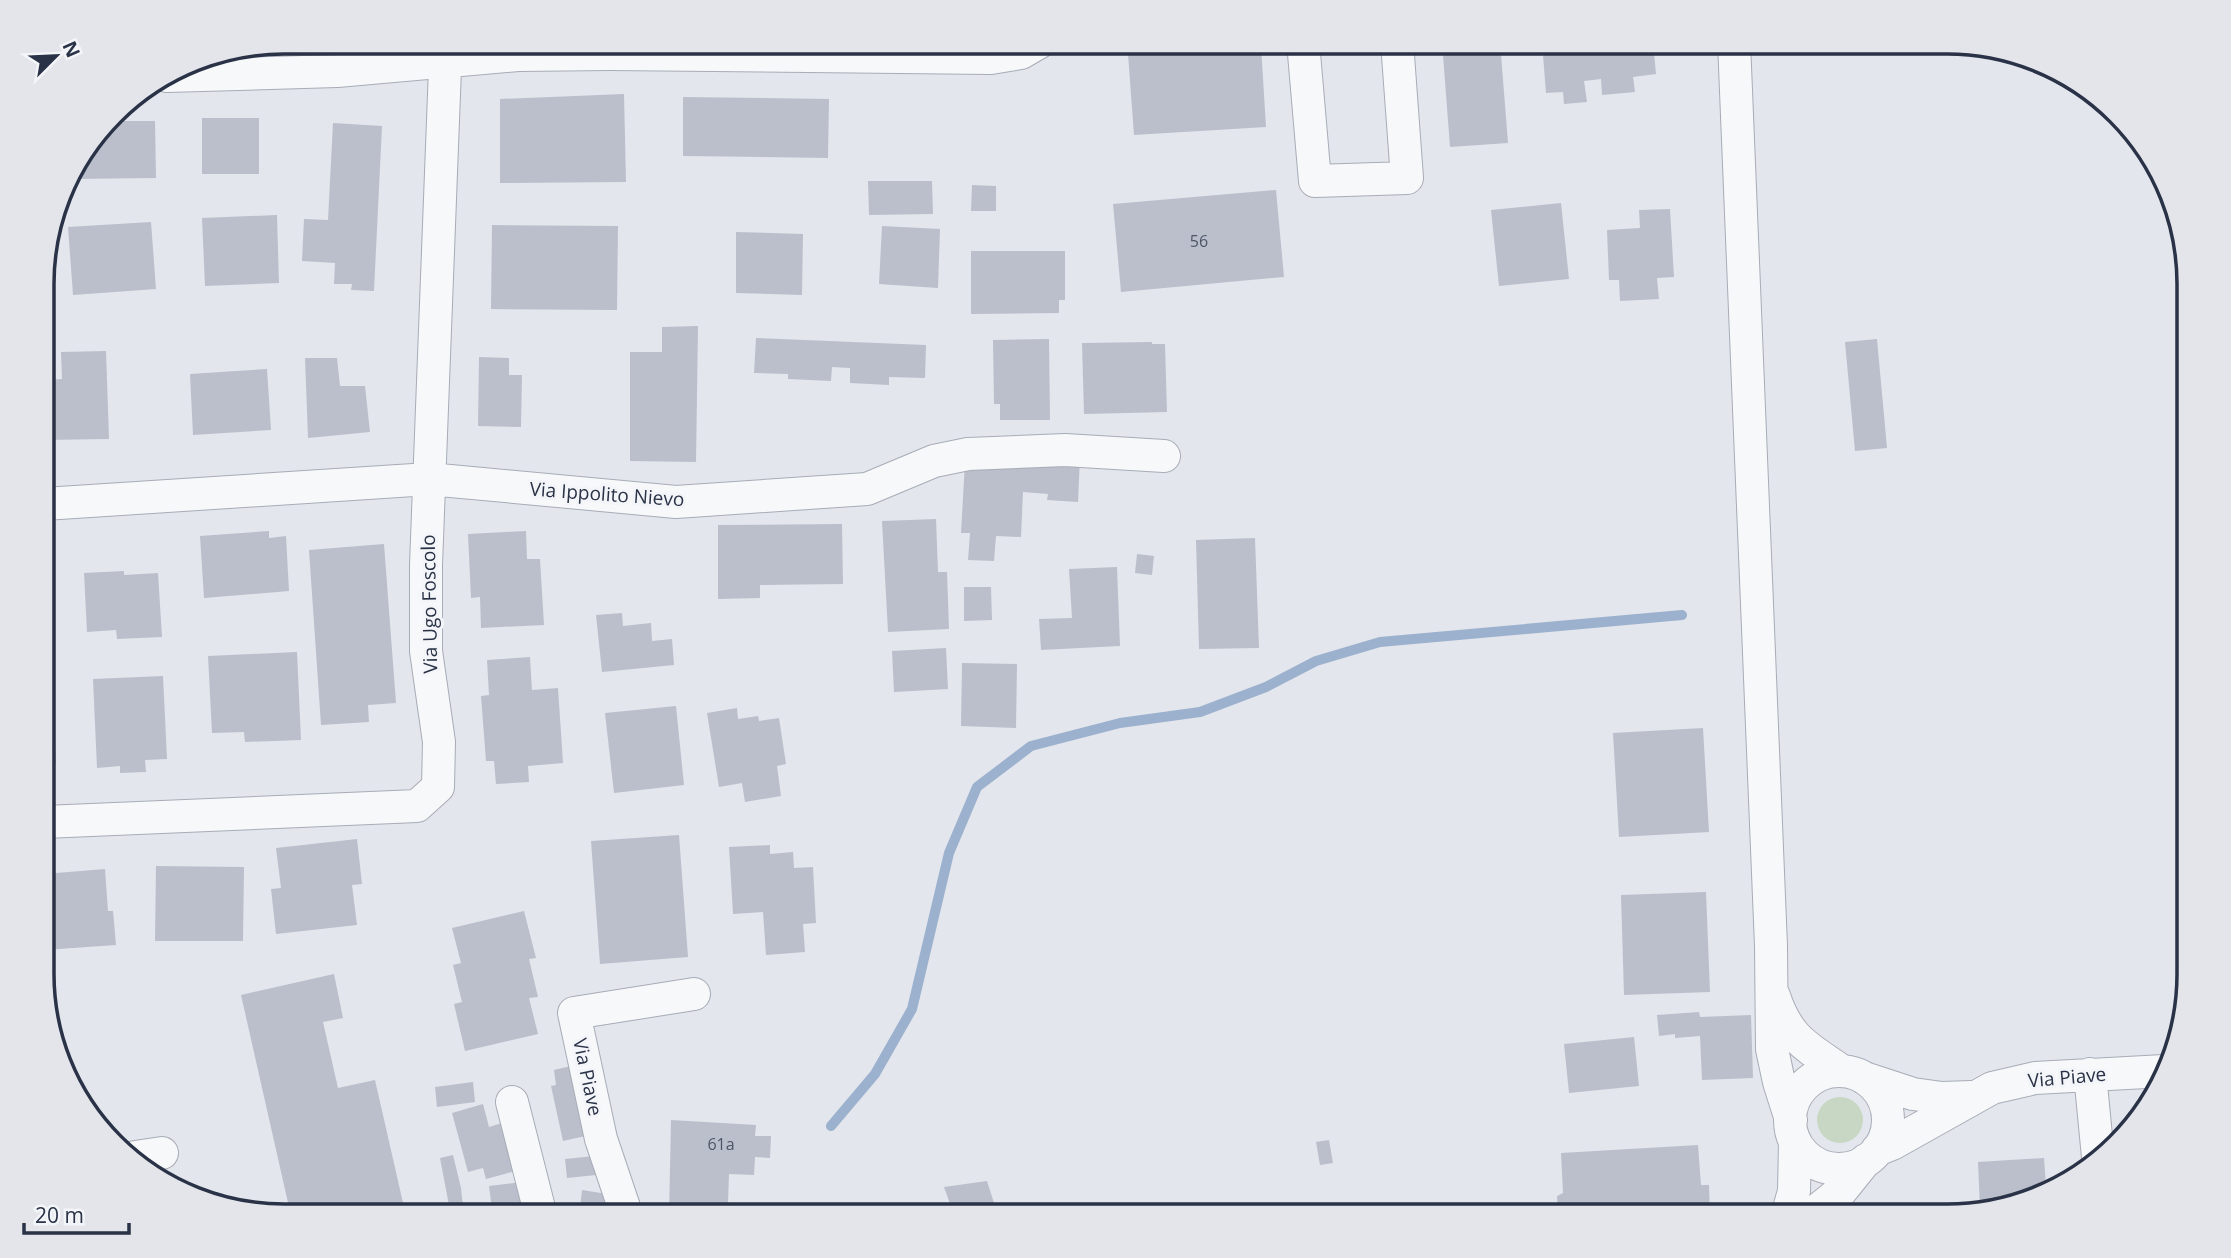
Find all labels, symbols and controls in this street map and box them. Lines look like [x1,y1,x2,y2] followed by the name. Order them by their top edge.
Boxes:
[21,21,91,91] north arrow
[57,37,87,61] text: N
[1190,230,1208,252] house number: 56
[529,476,685,512] street label: Via Ippolito Nievo
[415,534,443,674] street label: Via Ugo Foscolo
[567,1036,609,1118] street label: Via Piave
[2027,1061,2107,1093] street label: Via Piave
[707,1133,735,1155] house number: 61a
[24,1192,130,1236] scale bar
[35,1201,84,1229] text: 20 m

